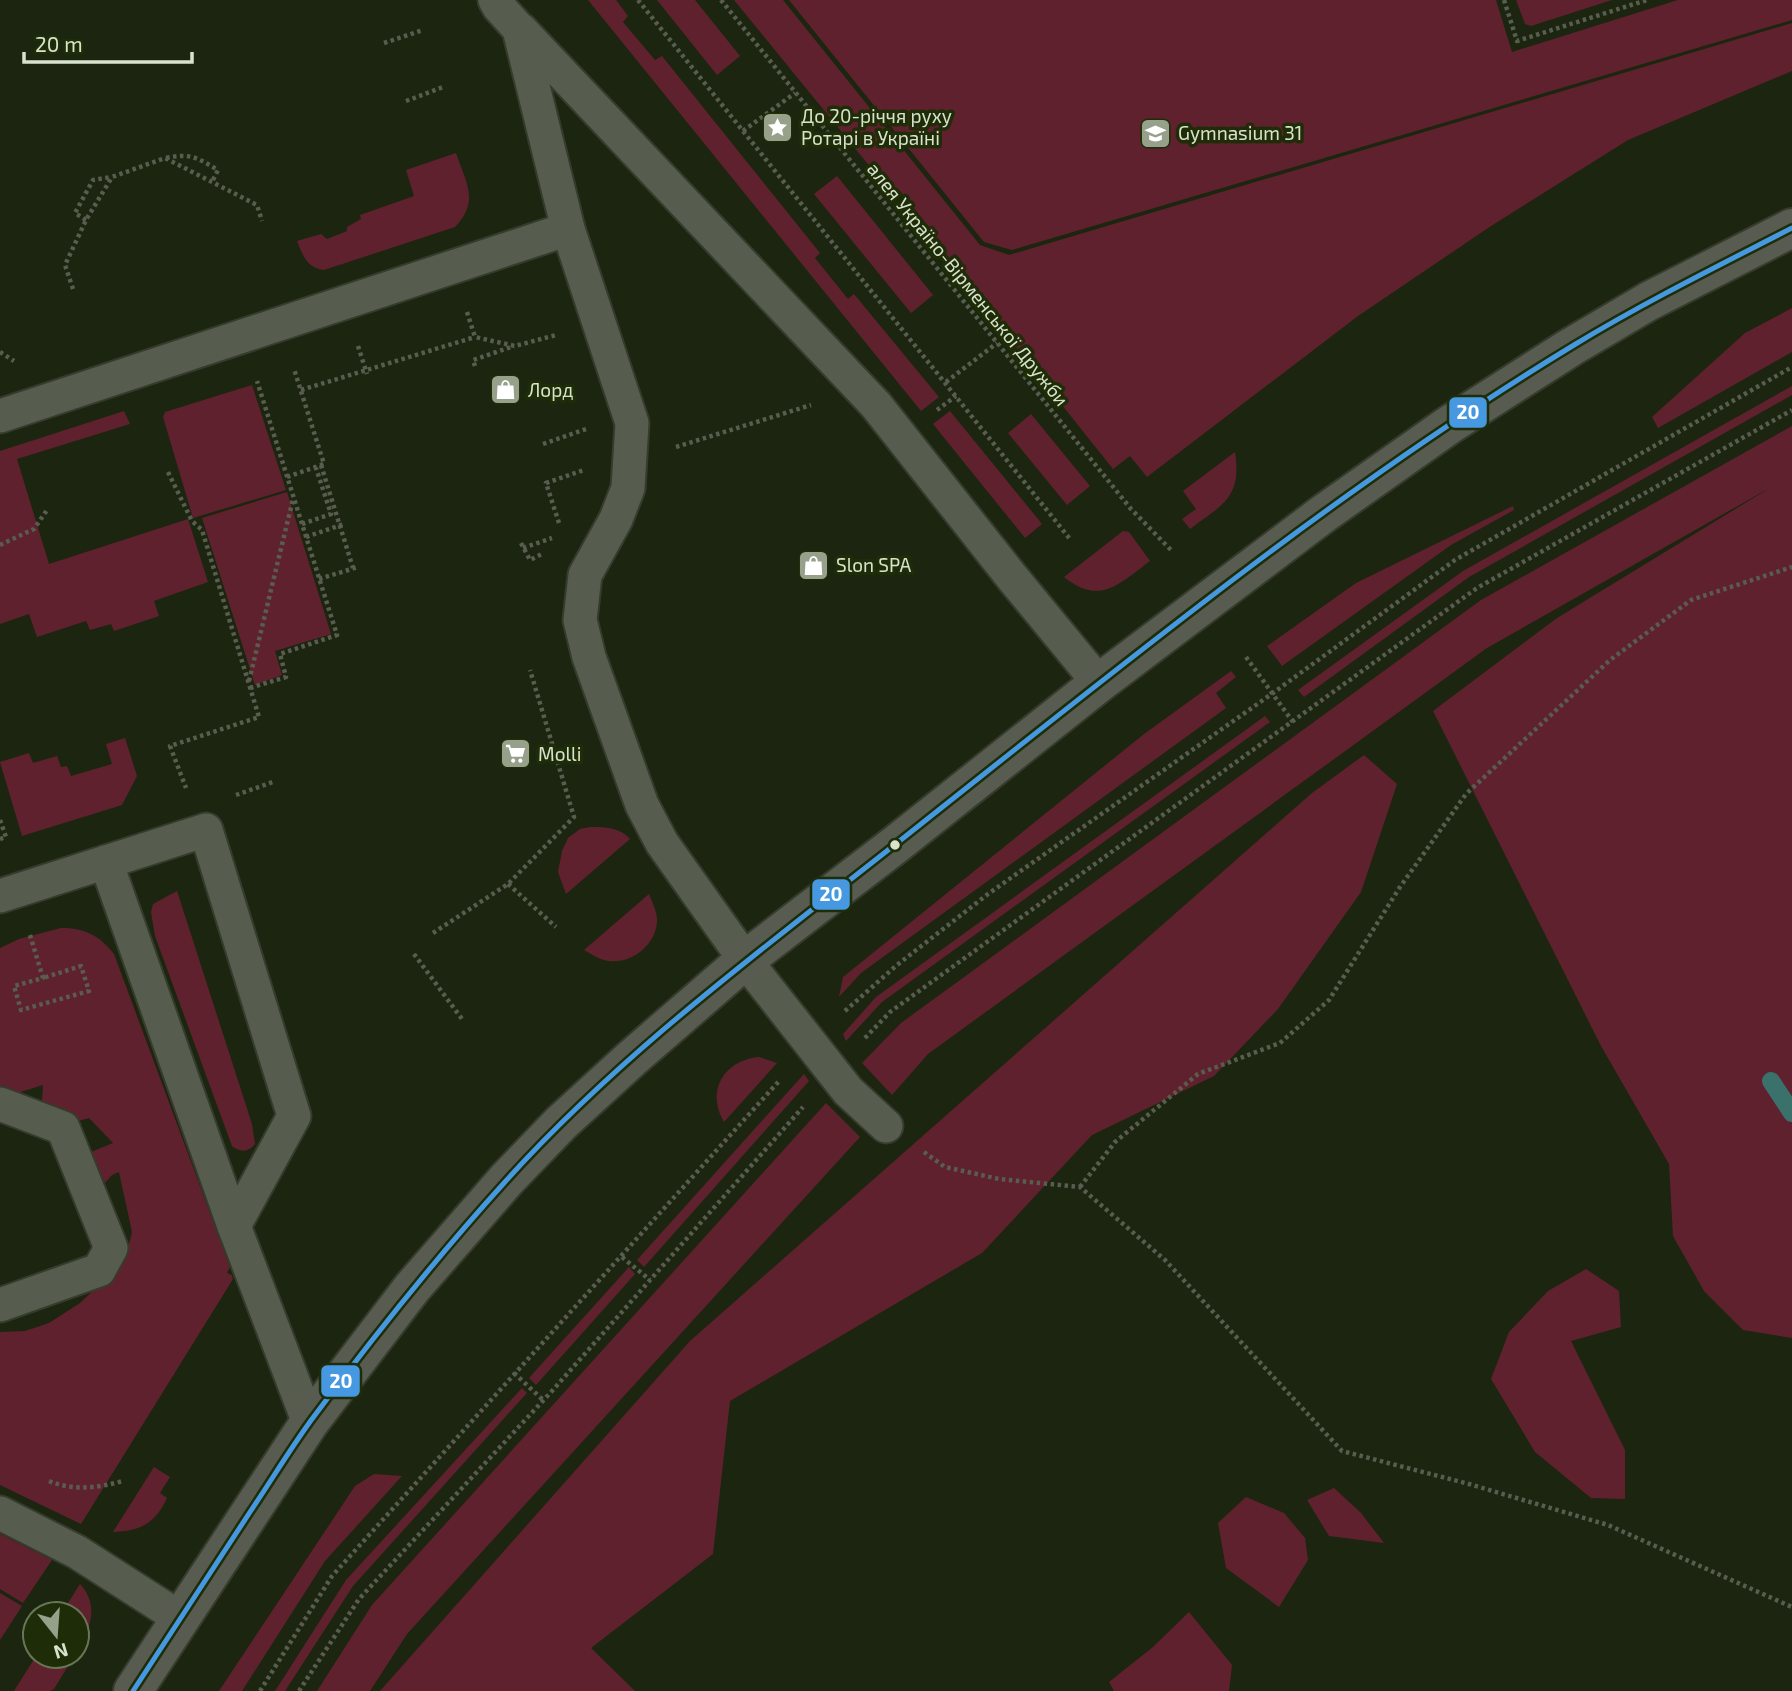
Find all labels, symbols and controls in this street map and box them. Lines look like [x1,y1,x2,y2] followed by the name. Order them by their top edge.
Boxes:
[24,21,192,65] scale bar
[35,31,83,56] text: 20 m
[801,104,952,149] place label: До 20-річчя руху Ротарі в Україні
[761,110,795,144] place icon: До 20-річчя руху Ротарі в Україні
[1138,116,1172,150] school or university icon: Gymnasium 31
[1178,121,1302,144] place label: Gymnasium 31
[862,157,1074,411] street label: алея Україно-Вірменської Дружби
[488,373,522,407] shop icon: Лорд
[528,378,573,401] place label: Лорд
[1448,396,1488,429] line badge: 20
[1456,400,1480,423] text: 20
[796,548,830,582] shop icon: Slon SPA
[836,553,912,576] place label: Slon SPA
[498,737,532,771] supermarket icon: Molli
[538,742,581,765] place label: Molli
[888,838,902,852] unlabelled marker
[811,878,851,911] line badge: 20
[819,882,843,905] text: 20
[320,1364,361,1398] line badge: 20
[329,1369,353,1392] text: 20
[21,1600,91,1670] north arrow
[51,1639,71,1665] text: N

